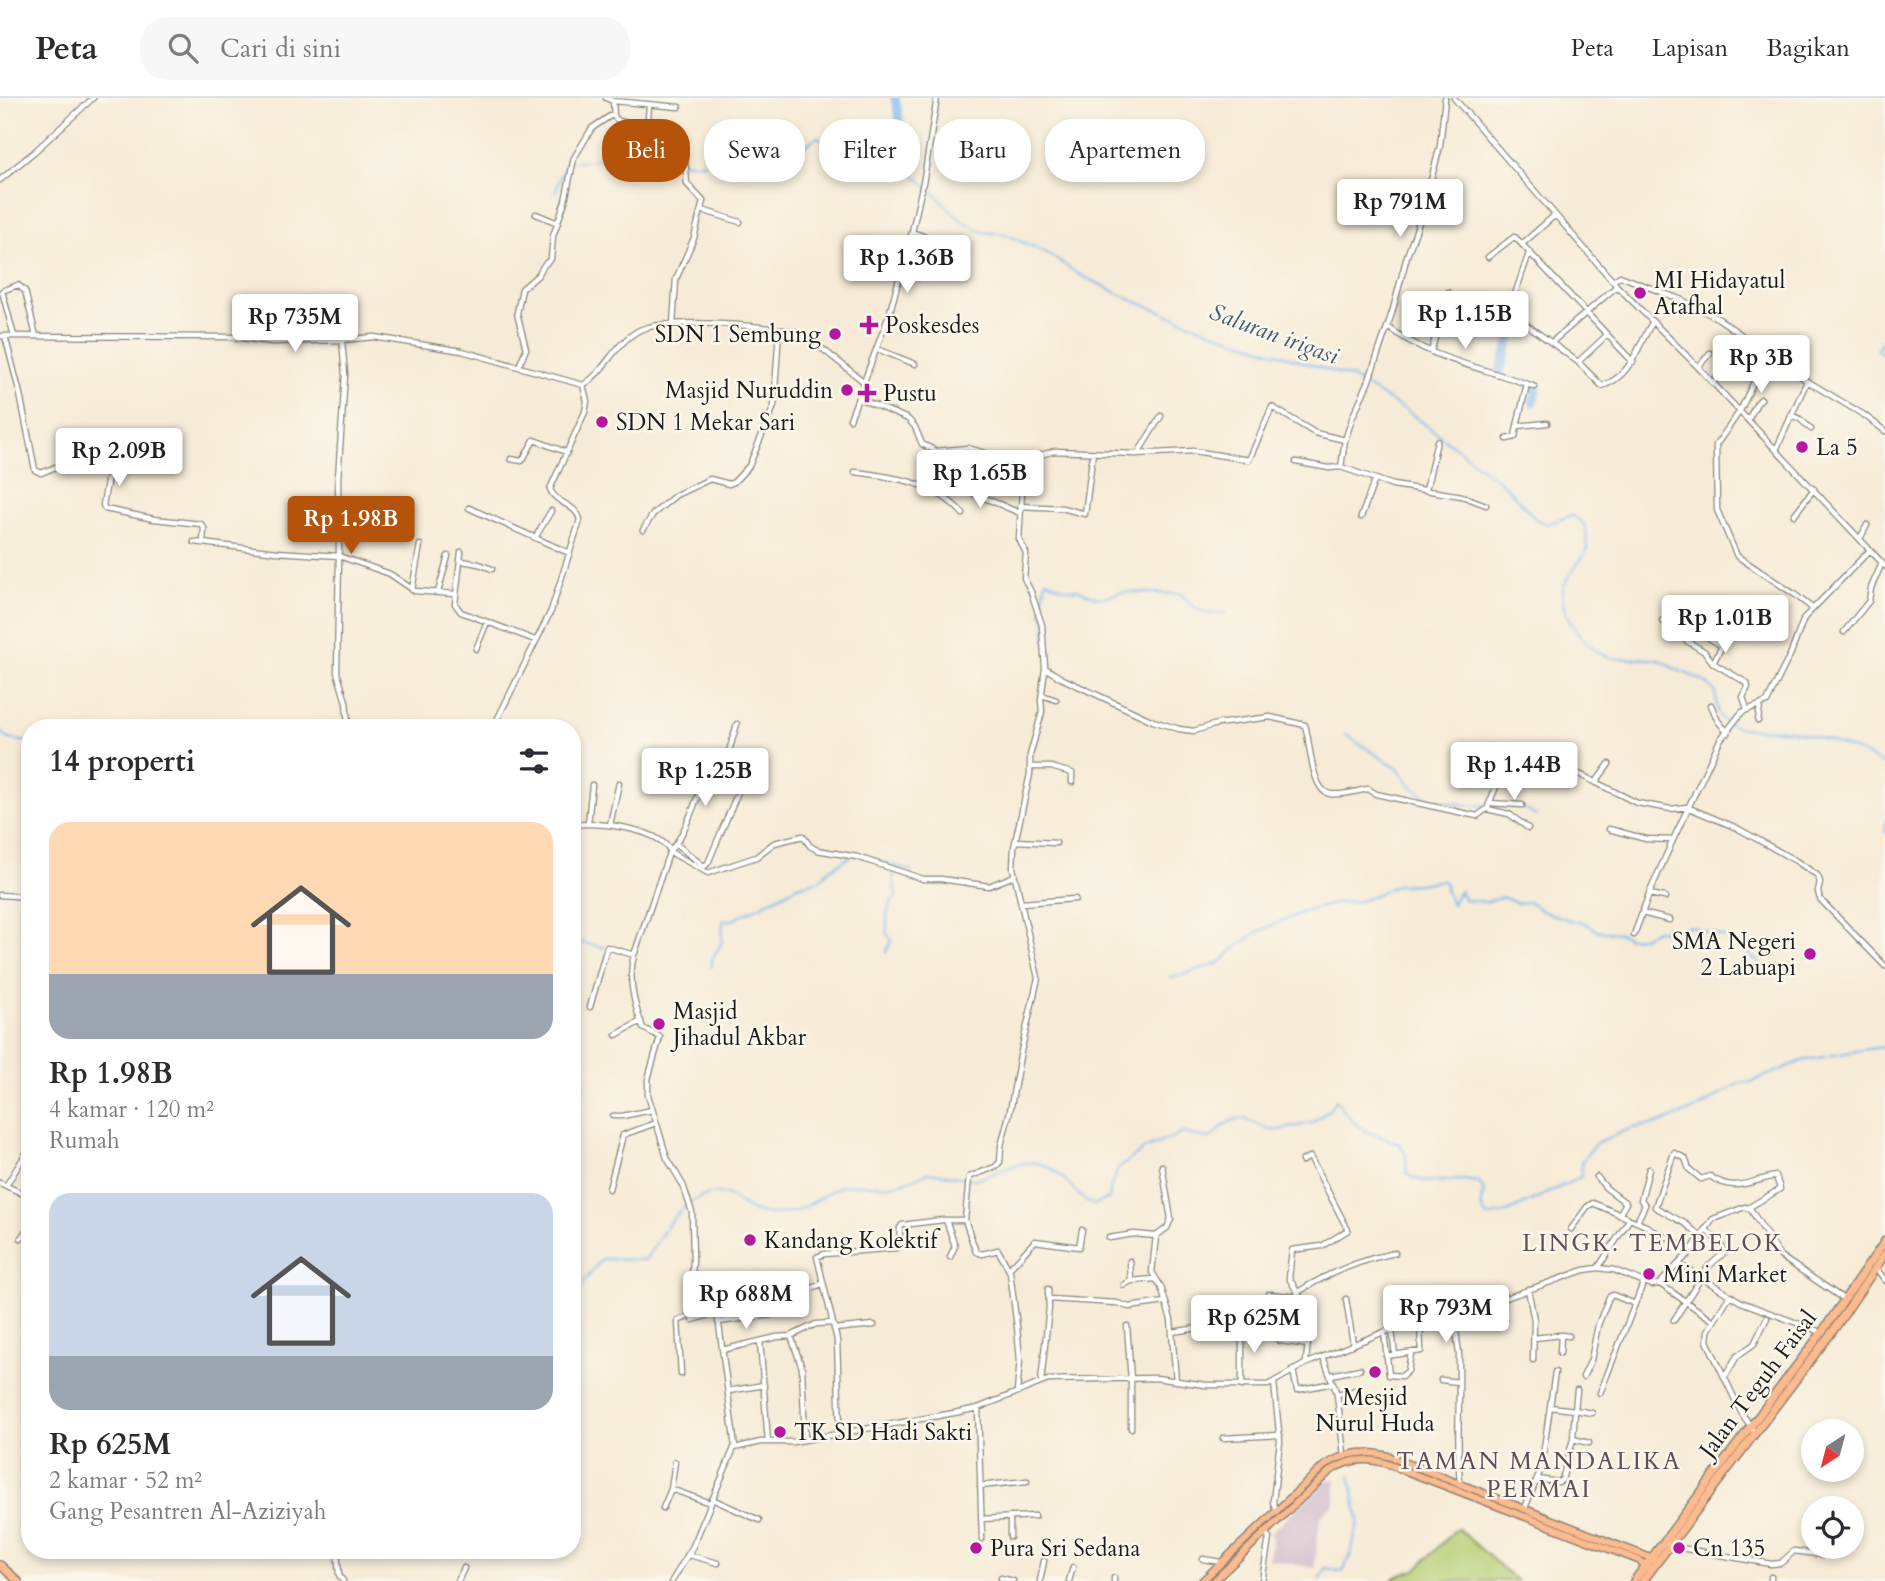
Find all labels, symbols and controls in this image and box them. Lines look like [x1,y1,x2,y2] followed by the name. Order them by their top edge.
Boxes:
[140,17,630,80] search box
[35,26,98,71] text: Peta
[164,29,202,67] icon: search
[220,31,341,66] text: Cari di sini
[1571,32,1614,65] text: Peta
[1652,32,1728,65] text: Lapisan
[1766,32,1850,65] text: Bagikan
[602,119,690,182] chip: Beli
[704,119,805,182] chip: Sewa
[819,119,920,182] chip: Filter
[934,119,1031,182] chip: Baru
[1045,119,1205,182] chip: Apartemen
[1335,180,1465,239] pin: Rp 791M
[1353,186,1447,217] text: Rp 791M
[835,236,979,295] pin: Rp 1.36B
[860,242,954,273] text: Rp 1.36B
[1654,265,1786,322] place label: MI Hidayatul Atafhal
[1632,285,1648,301] marker: MI Hidayatul Atafhal
[1393,292,1537,351] pin: Rp 1.15B
[230,294,360,354] pin: Rp 735M
[1205,295,1344,373] water label: Saluran irigasi
[1418,298,1512,329] text: Rp 1.15B
[248,301,342,332] text: Rp 735M
[885,310,980,341] place label: Poskesdes
[859,315,879,335] marker: Poskesdes
[655,319,821,350] place label: SDN 1 Sembung
[827,326,843,342] marker: SDN 1 Sembung
[1712,336,1810,395] pin: Rp 3B
[1729,342,1793,373] text: Rp 3B
[665,375,833,406] place label: Masjid Nuruddin
[883,378,937,409] place label: Pustu
[839,382,855,398] marker: Masjid Nuruddin
[857,383,877,403] marker: Pustu
[616,407,795,438] place label: SDN 1 Mekar Sari
[594,414,610,430] marker: SDN 1 Mekar Sari
[47,428,191,488] pin: Rp 2.09B
[1816,432,1858,463] place label: La 5
[72,435,166,466] text: Rp 2.09B
[1794,439,1810,455] marker: La 5
[908,450,1052,510] pin: Rp 1.65B
[933,457,1027,488] text: Rp 1.65B
[279,496,423,556] pin: Rp 1.98B
[304,503,398,534] text: Rp 1.98B
[1653,596,1797,655] pin: Rp 1.01B
[1678,602,1772,633] text: Rp 1.01B
[49,741,195,782] text: 14 properti
[515,742,553,780] icon: filters
[1442,742,1586,802] pin: Rp 1.44B
[633,748,777,808] pin: Rp 1.25B
[1467,749,1561,780] text: Rp 1.44B
[658,755,752,786] text: Rp 1.25B
[238,867,364,993] icon: home
[1672,926,1796,983] place label: SMA Negeri 2 Labuapi
[1802,946,1818,962] marker: SMA Negeri 2 Labuapi
[670,996,807,1053] place label: Masjid Jihadul Akbar
[651,1016,667,1032] marker: Masjid Jihadul Akbar
[49,1053,173,1094] text: Rp 1.98B
[49,1094,214,1125] text: 4 kamar · 120 m²
[49,1125,120,1156] text: Rumah
[764,1225,941,1256] place label: Kandang Kolektif
[1522,1227,1784,1260] district label: LINGK. TEMBELOK
[742,1232,758,1248] marker: Kandang Kolektif
[238,1238,364,1364] icon: home
[1663,1259,1787,1290] place label: Mini Market
[1641,1266,1657,1282] marker: Mini Market
[681,1272,811,1331] pin: Rp 688M
[699,1278,793,1309] text: Rp 688M
[1381,1286,1511,1345] pin: Rp 793M
[1399,1292,1493,1323] text: Rp 793M
[1189,1296,1319,1355] pin: Rp 625M
[1207,1302,1301,1333] text: Rp 625M
[1690,1304,1824,1467] street label: Jalan Teguh Faisal
[1367,1364,1383,1380] marker: Mesjid Nurul Huda
[1315,1382,1435,1439] place label: Mesjid Nurul Huda
[794,1417,972,1448] place label: TK SD Hadi Sakti
[1801,1419,1864,1482] north arrow
[1801,1419,1864,1559] map controls
[49,1424,171,1465] text: Rp 625M
[772,1424,788,1440] marker: TK SD Hadi Sakti
[1396,1445,1682,1506] district label: TAMAN MANDALIKA PERMAI
[49,1465,202,1496] text: 2 kamar · 52 m²
[49,1496,326,1527] text: Gang Pesantren Al-Aziziyah
[1801,1496,1864,1559] button: locate
[990,1533,1141,1564] place label: Pura Sri Sedana
[1693,1533,1765,1564] place label: Cn 135
[968,1540,984,1556] marker: Pura Sri Sedana
[1671,1540,1687,1556] marker: Cn 135

